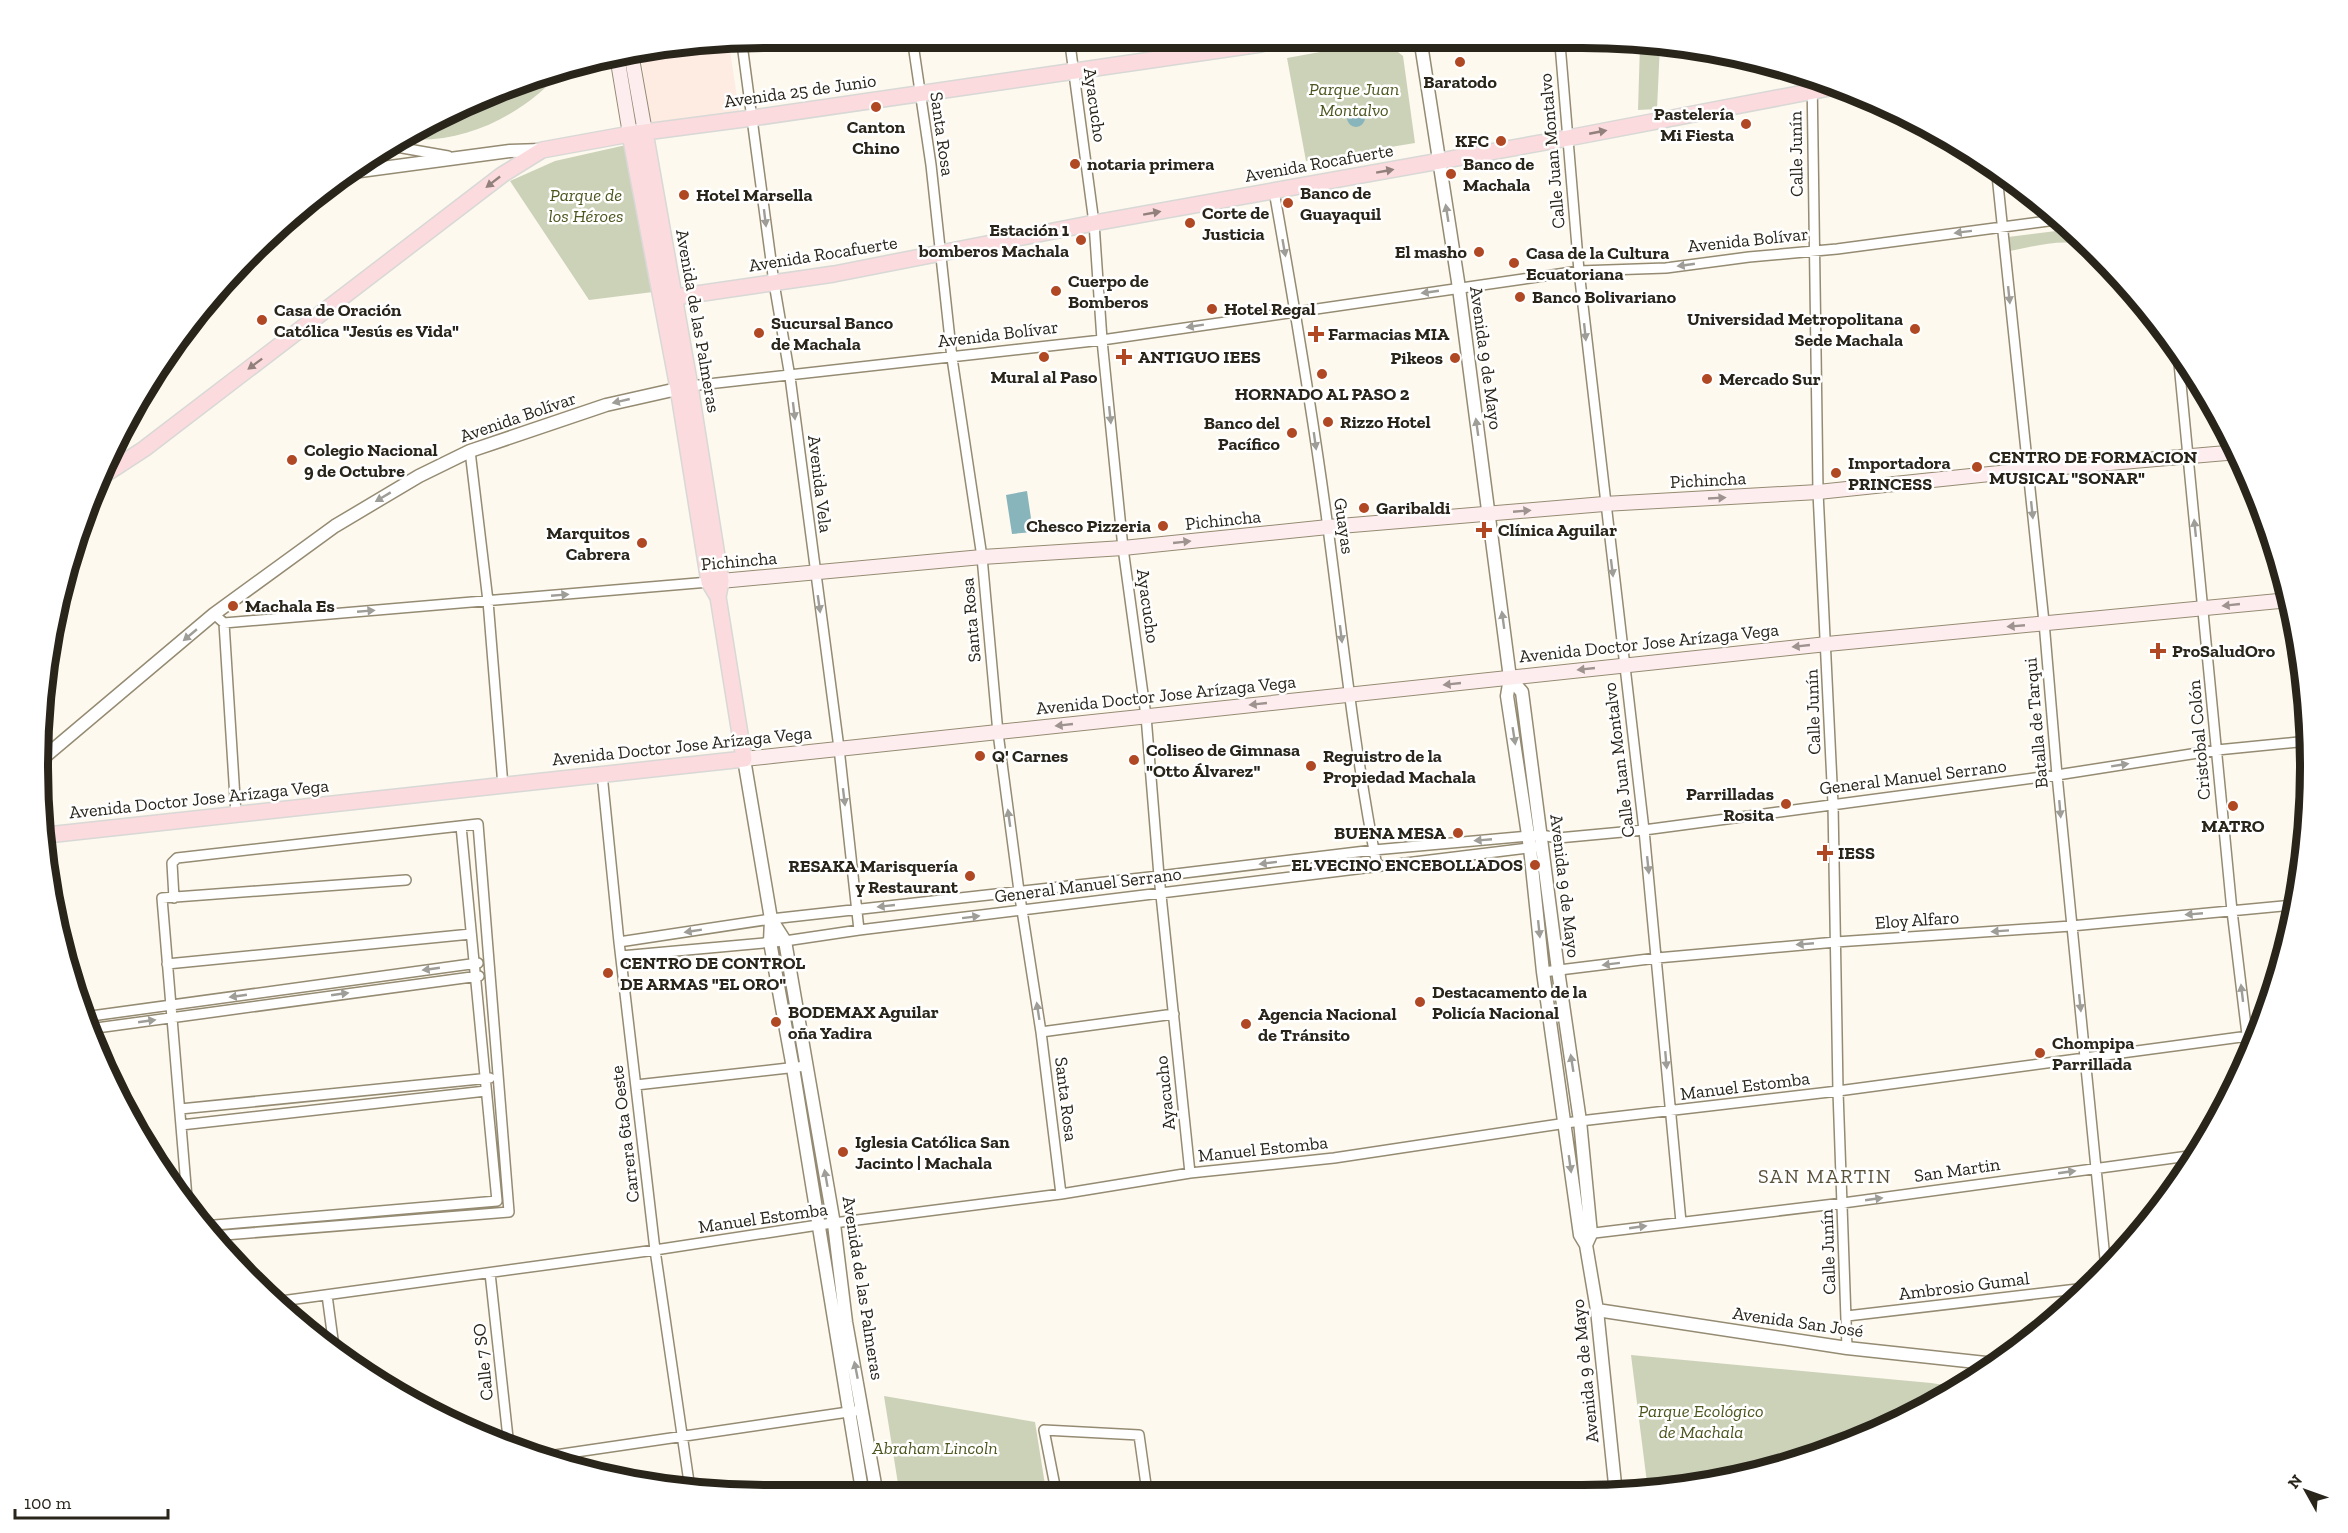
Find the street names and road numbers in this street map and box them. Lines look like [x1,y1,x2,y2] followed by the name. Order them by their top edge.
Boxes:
[1079,66,1111,144] street label: Ayacucho
[723,69,877,113] street label: Avenida 25 de Junio
[1534,72,1570,230] street label: Calle Juan Montalvo
[925,90,959,178] street label: Santa Rosa
[1784,110,1808,197] street label: Calle Junín
[1243,139,1395,187] street label: Avenida Rocafuerte
[1687,223,1809,257] street label: Avenida Bolívar
[671,228,725,415] street label: Avenida de las Palmeras
[747,231,899,277] street label: Avenida Rocafuerte
[1465,285,1507,431] street label: Avenida 9 de Mayo
[936,316,1060,352] street label: Avenida Bolívar
[457,387,579,447] street label: Avenida Bolívar
[803,434,837,534] street label: Avenida Vela
[1669,467,1747,493] street label: Pichincha
[1329,496,1359,556] street label: Guayas
[1184,505,1262,535] street label: Pichincha
[700,547,778,575] street label: Pichincha
[1132,567,1164,645] street label: Ayacucho
[956,577,986,663] street label: Santa Rosa
[1518,618,1780,668] street label: Avenida Doctor Jose Arízaga Vega
[2019,657,2053,789] street label: Batalla de Tarqui
[1800,668,1825,755] street label: Calle Junín
[1035,670,1297,720] street label: Avenida Doctor Jose Arízaga Vega
[2183,678,2215,801] street label: Cristobal Colón
[1599,681,1639,839] street label: Calle Juan Montalvo
[551,721,813,771] street label: Avenida Doctor Jose Arízaga Vega
[1818,755,2008,799] street label: General Manuel Serrano
[68,774,330,824] street label: Avenida Doctor Jose Arízaga Vega
[1545,813,1585,959] street label: Avenida 9 de Mayo
[993,863,1183,907] street label: General Manuel Serrano
[1874,906,1960,934] street label: Eloy Alfaro
[1150,1055,1180,1131] street label: Ayacucho
[1050,1056,1082,1143] street label: Santa Rosa
[606,1064,644,1204] street label: Carrera 6ta Oeste
[1679,1067,1811,1105] street label: Manuel Estomba
[1197,1131,1329,1167] street label: Manuel Estomba
[1913,1153,2002,1187] street label: San Martin
[838,1194,888,1382] street label: Avenida de las Palmeras
[697,1198,829,1238] street label: Manuel Estomba
[1815,1208,1840,1295] street label: Calle Junín
[1897,1267,2031,1305] street label: Ambrosio Gumal
[1567,1298,1603,1444] street label: Avenida 9 de Mayo
[1731,1302,1865,1342] street label: Avenida San José
[468,1322,498,1402] street label: Calle 7 SO

